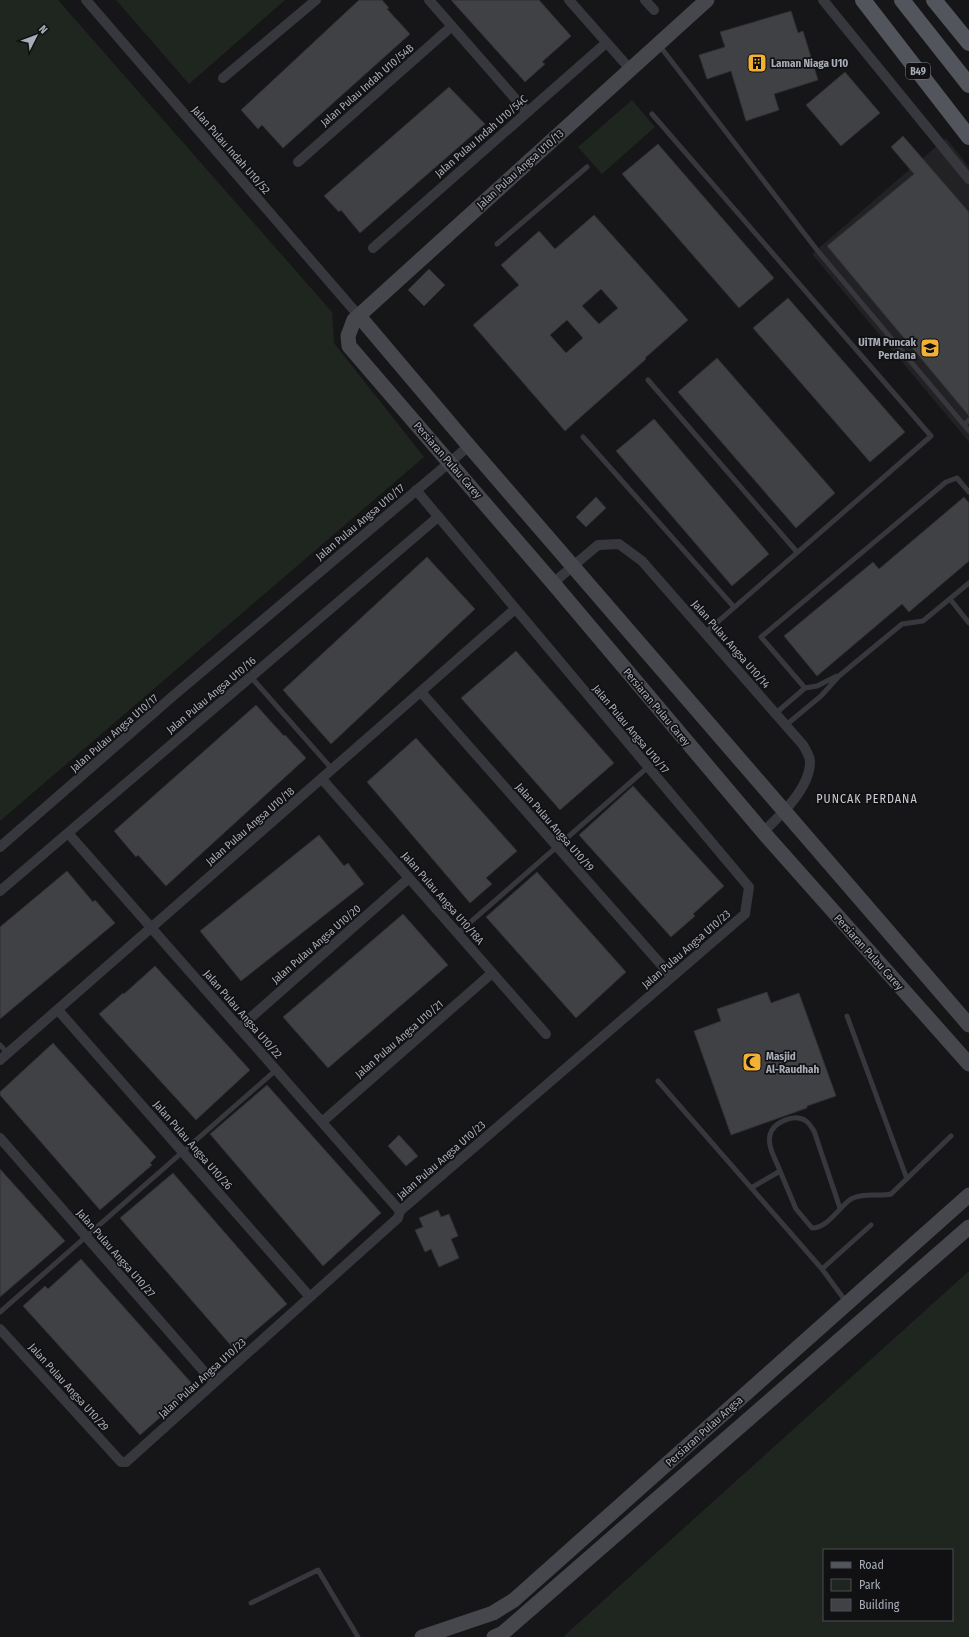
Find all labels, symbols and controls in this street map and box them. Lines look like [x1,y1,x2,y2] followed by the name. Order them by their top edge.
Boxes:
[16,16,56,56] north arrow
[36,23,50,36] text: N
[318,41,416,129] street label: Jalan Pulau Indah U10/54B
[746,52,768,74] building icon: Laman Niaga U10
[771,57,848,70] place label: Laman Niaga U10
[906,63,930,79] road number: B49
[432,92,531,180] street label: Jalan Pulau Indah U10/54C
[189,104,272,197] street label: Jalan Pulau Indah U10/52
[474,127,566,212] street label: Jalan Pulau Angsa U10/13
[858,336,917,362] place label: UiTM Puncak Perdana
[919,337,941,359] school or university icon: UiTM Puncak Perdana
[411,419,484,501] street label: Persiaran Pulau Carey
[313,481,408,563] street label: Jalan Pulau Angsa U10/17
[689,598,773,692] street label: Jalan Pulau Angsa U10/14
[164,654,259,737] street label: Jalan Pulau Angsa U10/16
[620,666,693,749] street label: Persiaran Pulau Carey
[590,682,672,777] street label: Jalan Pulau Angsa U10/17
[68,691,161,775] street label: Jalan Pulau Angsa U10/17
[513,781,596,874] street label: Jalan Pulau Angsa U10/19
[204,784,298,868] street label: Jalan Pulau Angsa U10/18
[816,792,918,806] district label: PUNCAK PERDANA
[399,849,487,947] street label: Jalan Pulau Angsa U10/18A
[269,902,364,987] street label: Jalan Pulau Angsa U10/20
[639,907,733,991] street label: Jalan Pulau Angsa U10/23
[831,912,906,993] street label: Persiaran Pulau Carey
[201,967,285,1061] street label: Jalan Pulau Angsa U10/22
[353,998,446,1081] street label: Jalan Pulau Angsa U10/21
[765,1050,819,1076] place label: Masjid Al-Raudhah
[741,1051,763,1073] mosque icon: Masjid Al-Raudhah
[150,1098,235,1193] street label: Jalan Pulau Angsa U10/26
[394,1118,488,1202] street label: Jalan Pulau Angsa U10/23
[74,1207,158,1300] street label: Jalan Pulau Angsa U10/27
[156,1336,249,1421] street label: Jalan Pulau Angsa U10/23
[26,1341,111,1434] street label: Jalan Pulau Angsa U10/29
[663,1393,746,1469] street label: Persiaran Pulau Angsa
[823,1549,953,1621] legend
[859,1558,884,1572] text: Road
[859,1578,881,1592] text: Park
[859,1598,900,1612] text: Building

